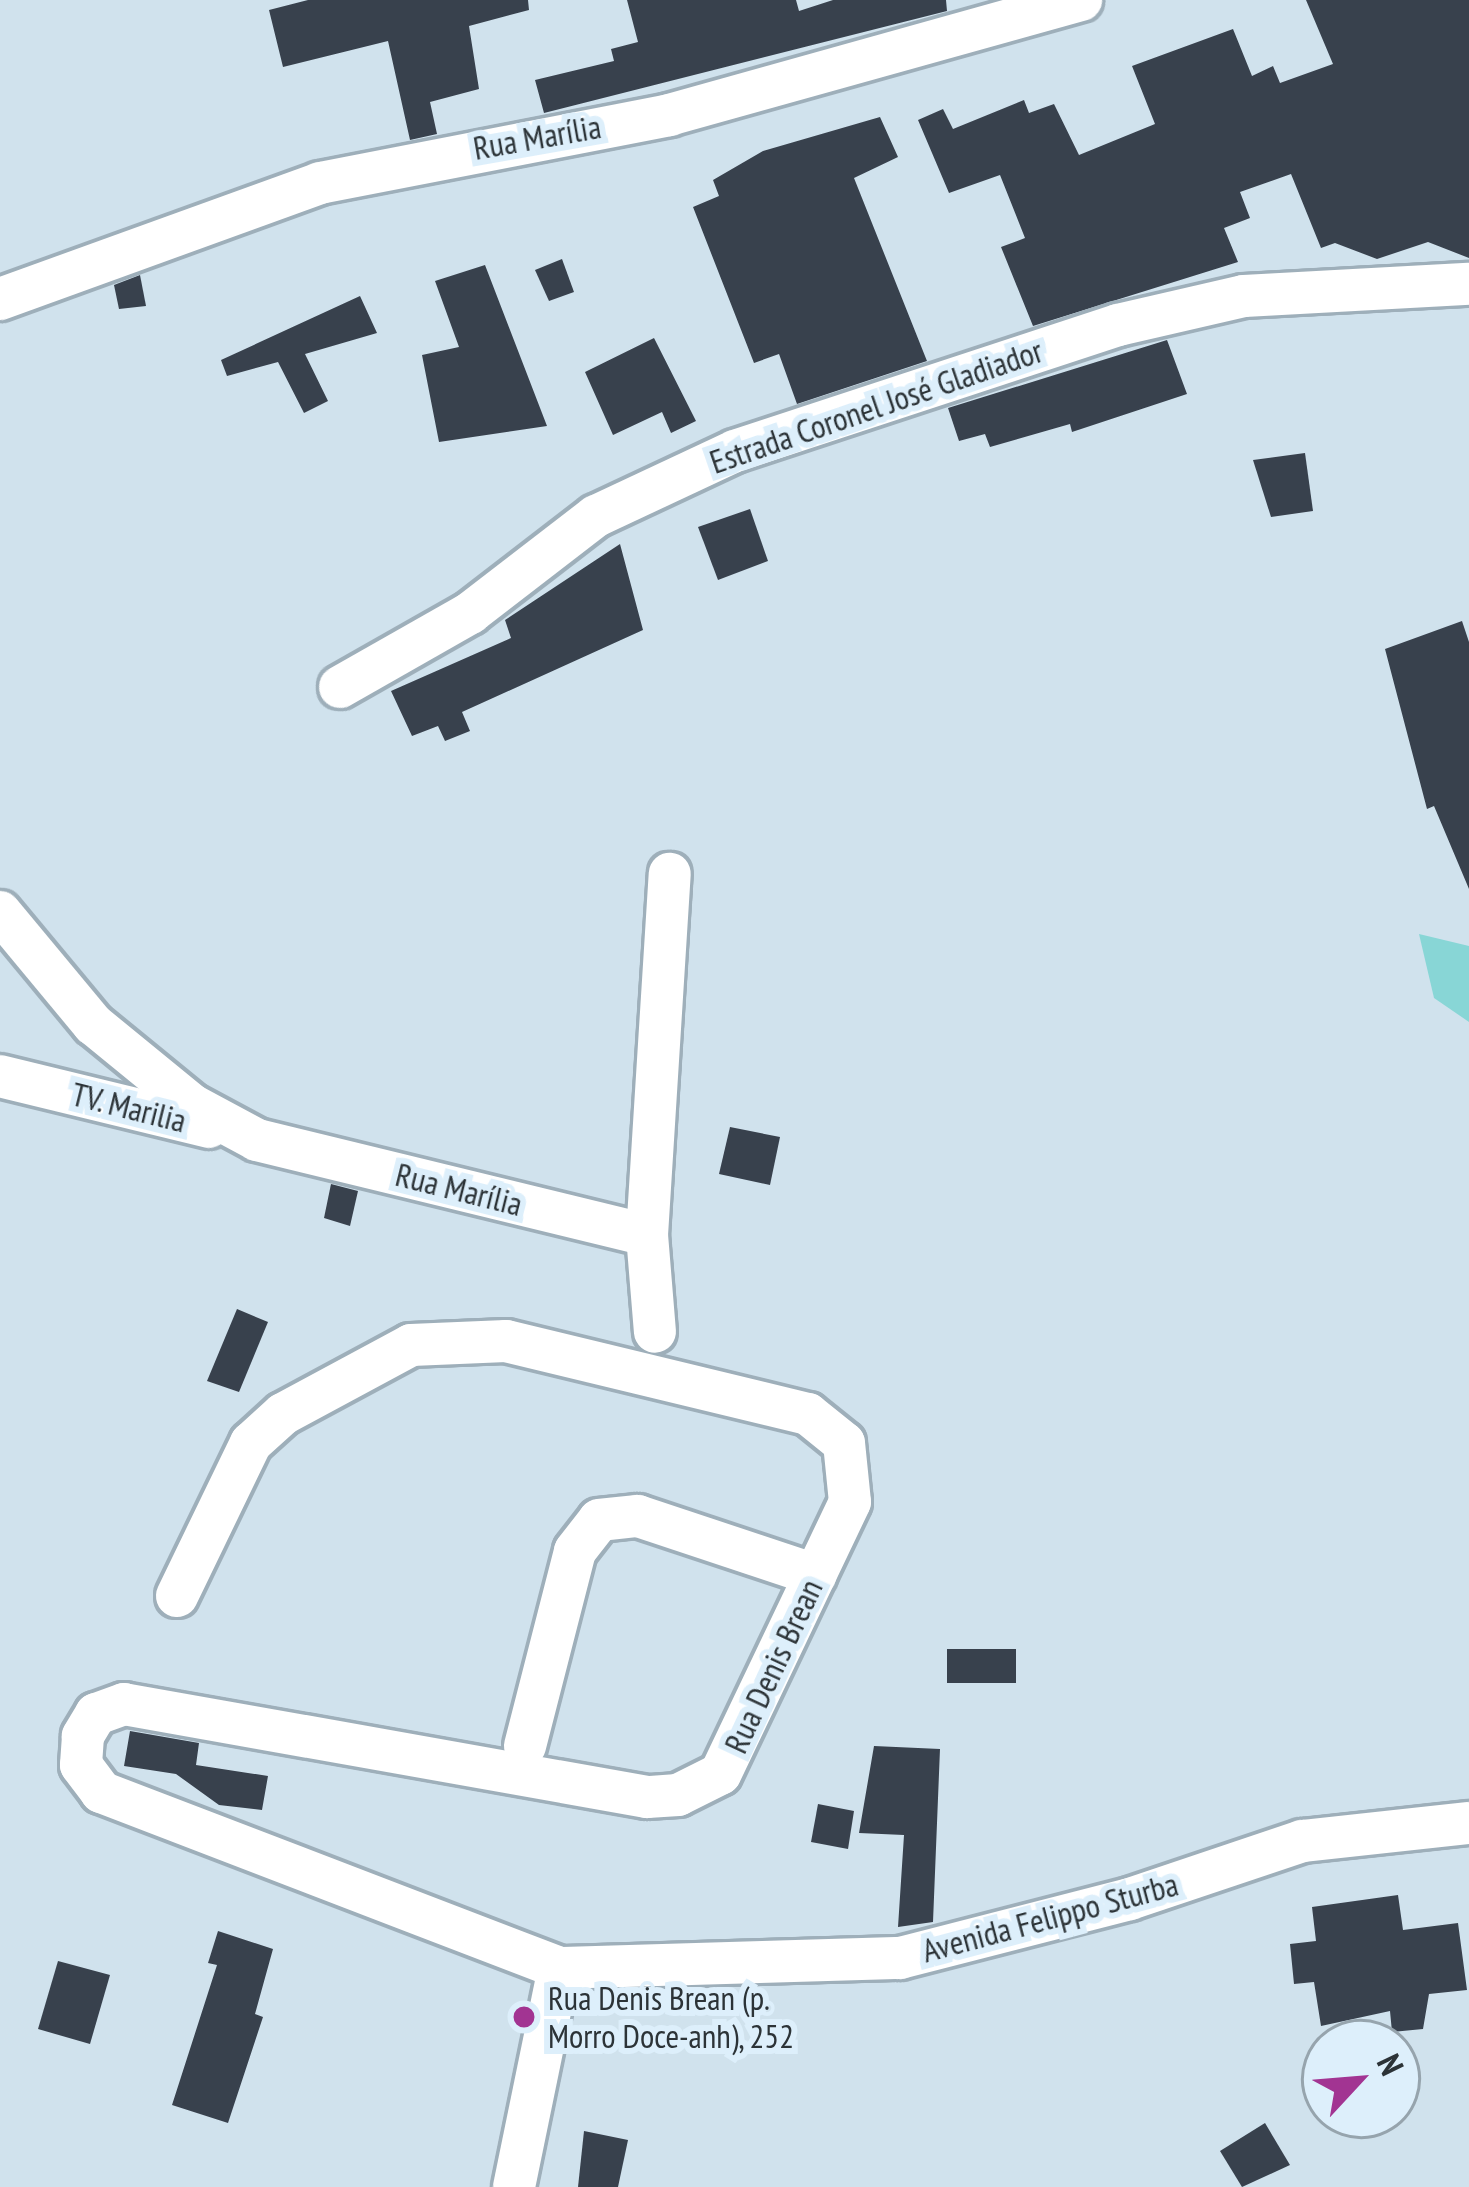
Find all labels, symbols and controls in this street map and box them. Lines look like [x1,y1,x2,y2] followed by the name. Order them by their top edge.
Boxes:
[470,106,604,168] street label: Rua Marília
[705,330,1047,482] street label: Estrada Coronel José Gladiador
[67,1073,191,1141] street label: TV. Marilia
[392,1154,526,1224] street label: Rua Marília
[716,1573,830,1759] street label: Rua Denis Brean
[918,1864,1182,1970] street label: Avenida Felippo Sturba
[548,1978,796,2056] place label: Rua Denis Brean (p. Morro Doce-anh), 252
[511,2004,537,2030] marker: Rua Denis Brean (p. Morro Doce-anh), 252
[1301,2019,1421,2139] north arrow
[1368,2047,1414,2082] text: N

